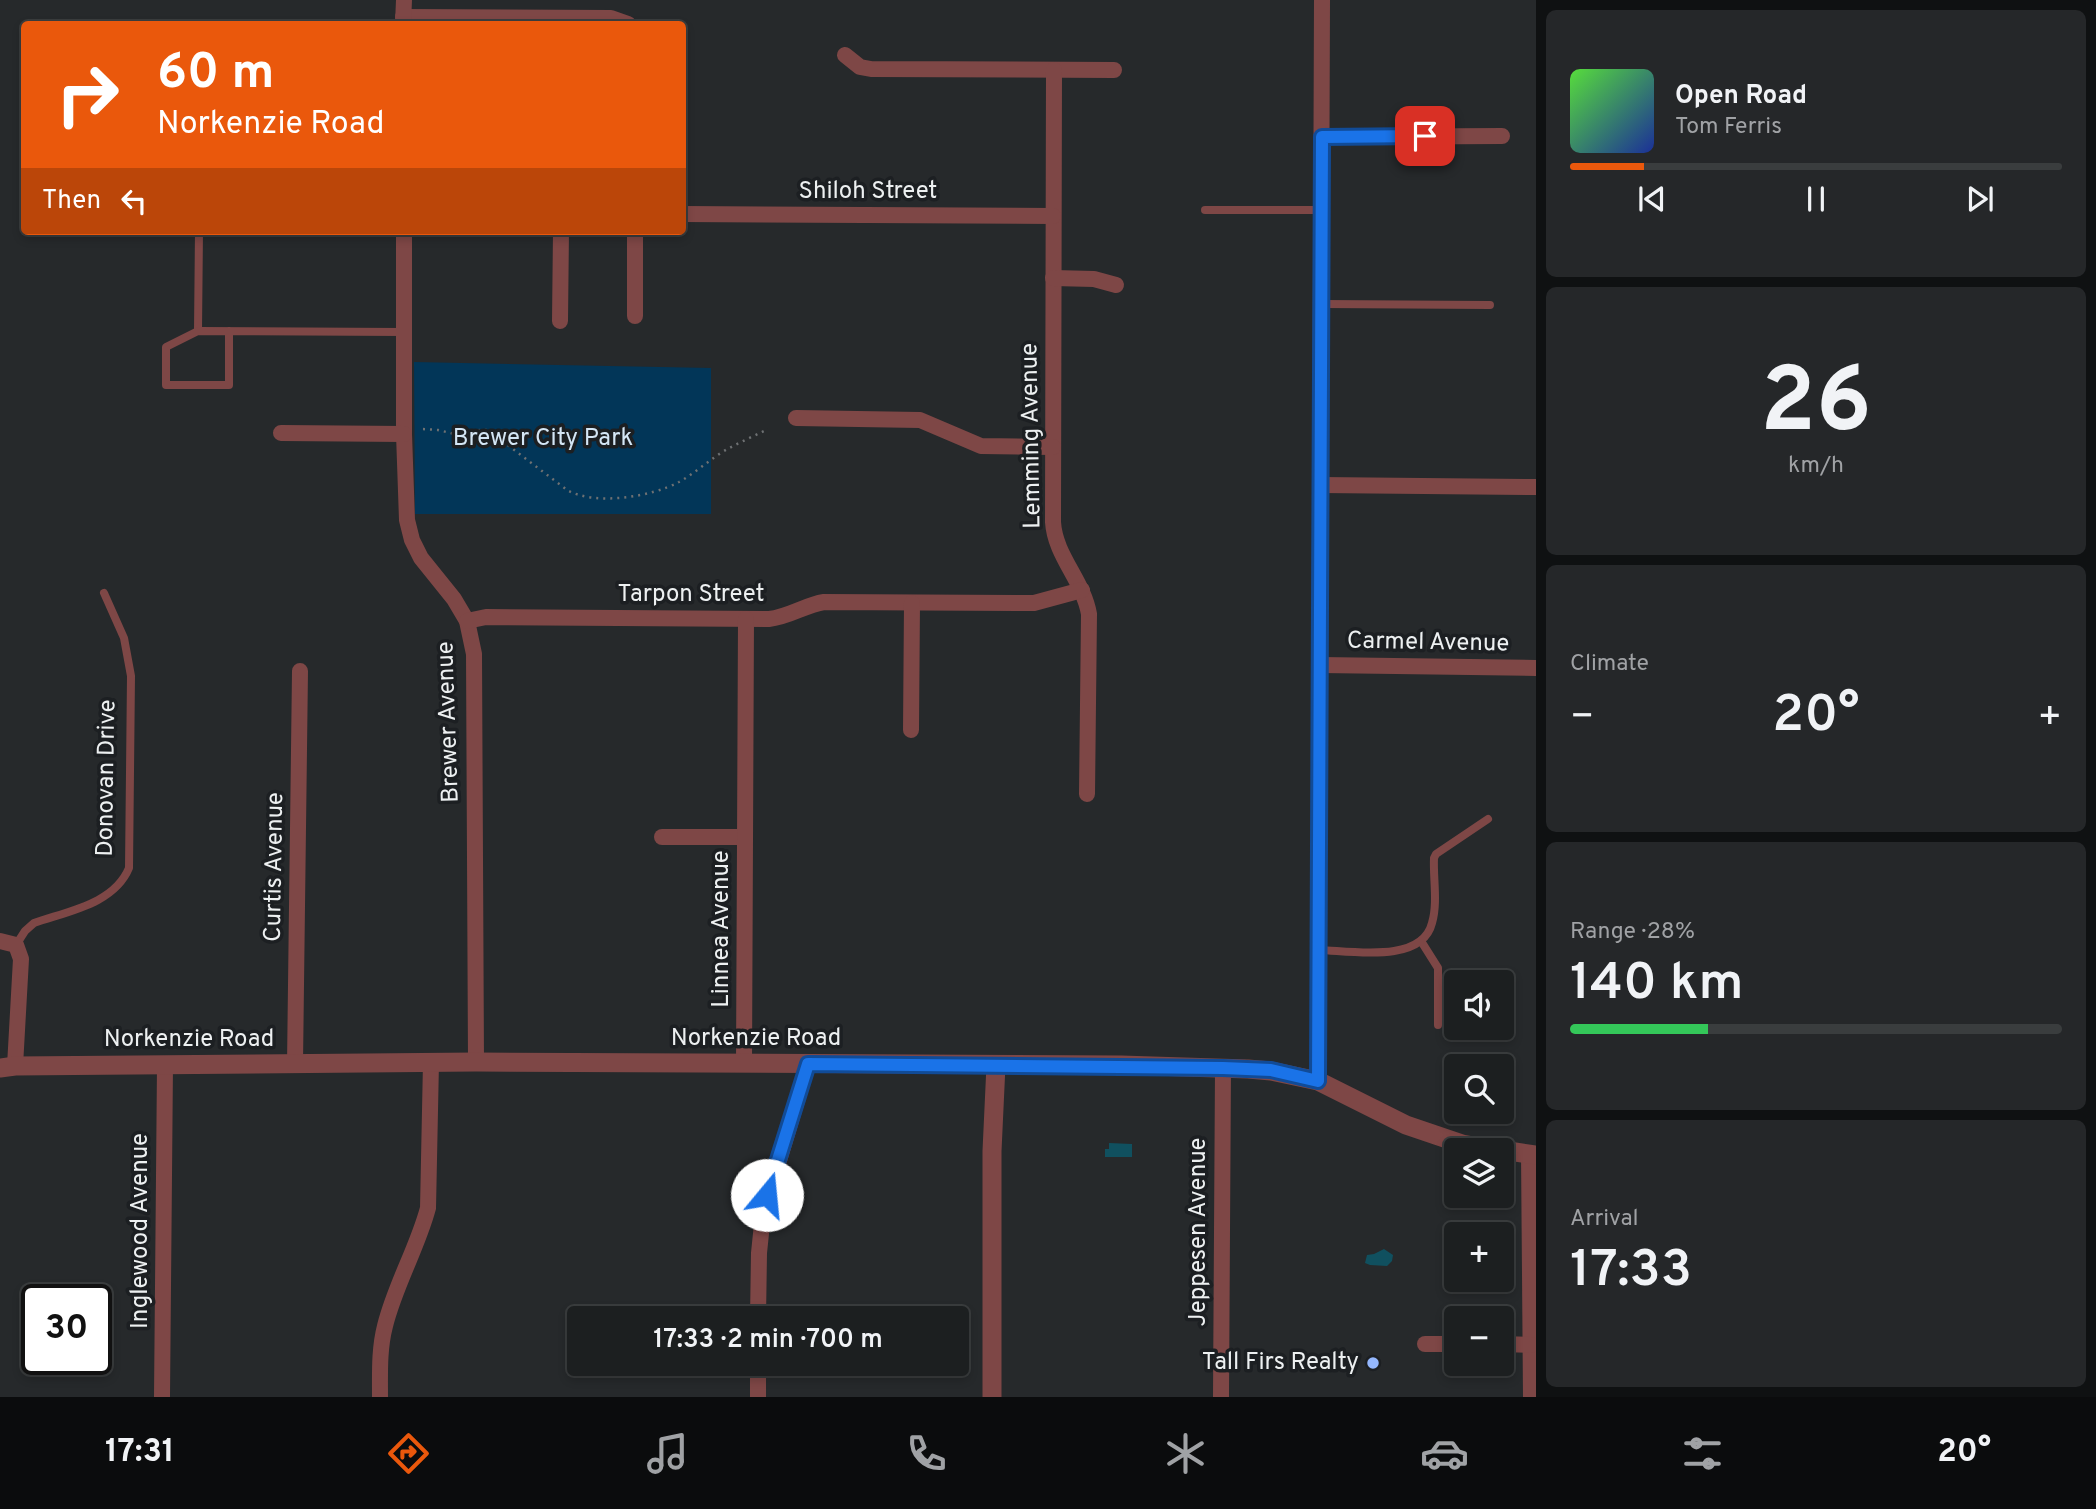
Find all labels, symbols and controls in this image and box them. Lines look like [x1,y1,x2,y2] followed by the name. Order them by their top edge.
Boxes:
[157,44,275,106] text: 60 m
[42,49,133,140] icon: right
[1675,80,1807,113] text: Open Road
[157,105,384,145] text: Norkenzie Road
[1395,106,1455,166] pin
[1675,113,1782,142] text: Tom Ferris
[1406,117,1444,155] icon: arrive
[799,177,937,207] street label: Shiloh Street
[1633,180,1671,218] icon: previous
[1797,180,1835,218] icon: pause
[1961,180,1999,218] icon: next
[115,182,153,220] icon: left
[42,185,101,218] text: Then
[1015,343,1049,529] street label: Lemming Avenue
[1760,349,1872,464] text: 26
[453,424,633,454] park label: Brewer City Park
[1788,452,1844,481] text: km/h
[617,580,765,610] street label: Tarpon Street
[1347,627,1509,659] street label: Carmel Avenue
[431,641,467,803] street label: Brewer Avenue
[1570,650,1649,679] text: Climate
[1772,684,1860,750] text: 20°
[1570,694,1595,743] text: −
[2037,694,2062,743] text: +
[91,699,123,857] street label: Donovan Drive
[259,792,291,942] street label: Curtis Avenue
[707,850,737,1008] street label: Linnea Avenue
[1570,918,1695,947] text: Range · 28%
[1570,952,1744,1018] text: 140 km
[1444,970,1514,1376] map controls
[1444,970,1514,1040] button: sound
[671,1024,841,1054] street label: Norkenzie Road
[104,1025,274,1055] street label: Norkenzie Road
[1444,1054,1514,1124] button: search
[126,1133,156,1329] street label: Inglewood Avenue
[1184,1138,1214,1326] street label: Jeppesen Avenue
[1444,1138,1514,1208] button: layers
[730,1158,804,1232] position arrow
[1570,1205,1639,1234] text: Arrival
[1444,1222,1514,1292] button: +
[1570,1239,1692,1305] text: 17:33
[21,1284,112,1375] speed limit sign: 30
[1444,1306,1514,1376] button: −
[653,1324,883,1357] text: 17:33 · 2 min · 700 m
[1202,1348,1359,1378] place label: Tall Firs Realty
[1365,1355,1381,1371] marker: Tall Firs Realty
[384,1429,433,1478] icon: directions
[643,1429,692,1478] icon: music
[902,1429,951,1478] icon: phone
[1161,1429,1210,1478] icon: climate
[1420,1429,1469,1478] icon: car
[1678,1429,1727,1478] icon: filters
[105,1433,175,1473] text: 17:31
[1937,1433,1991,1473] text: 20°

